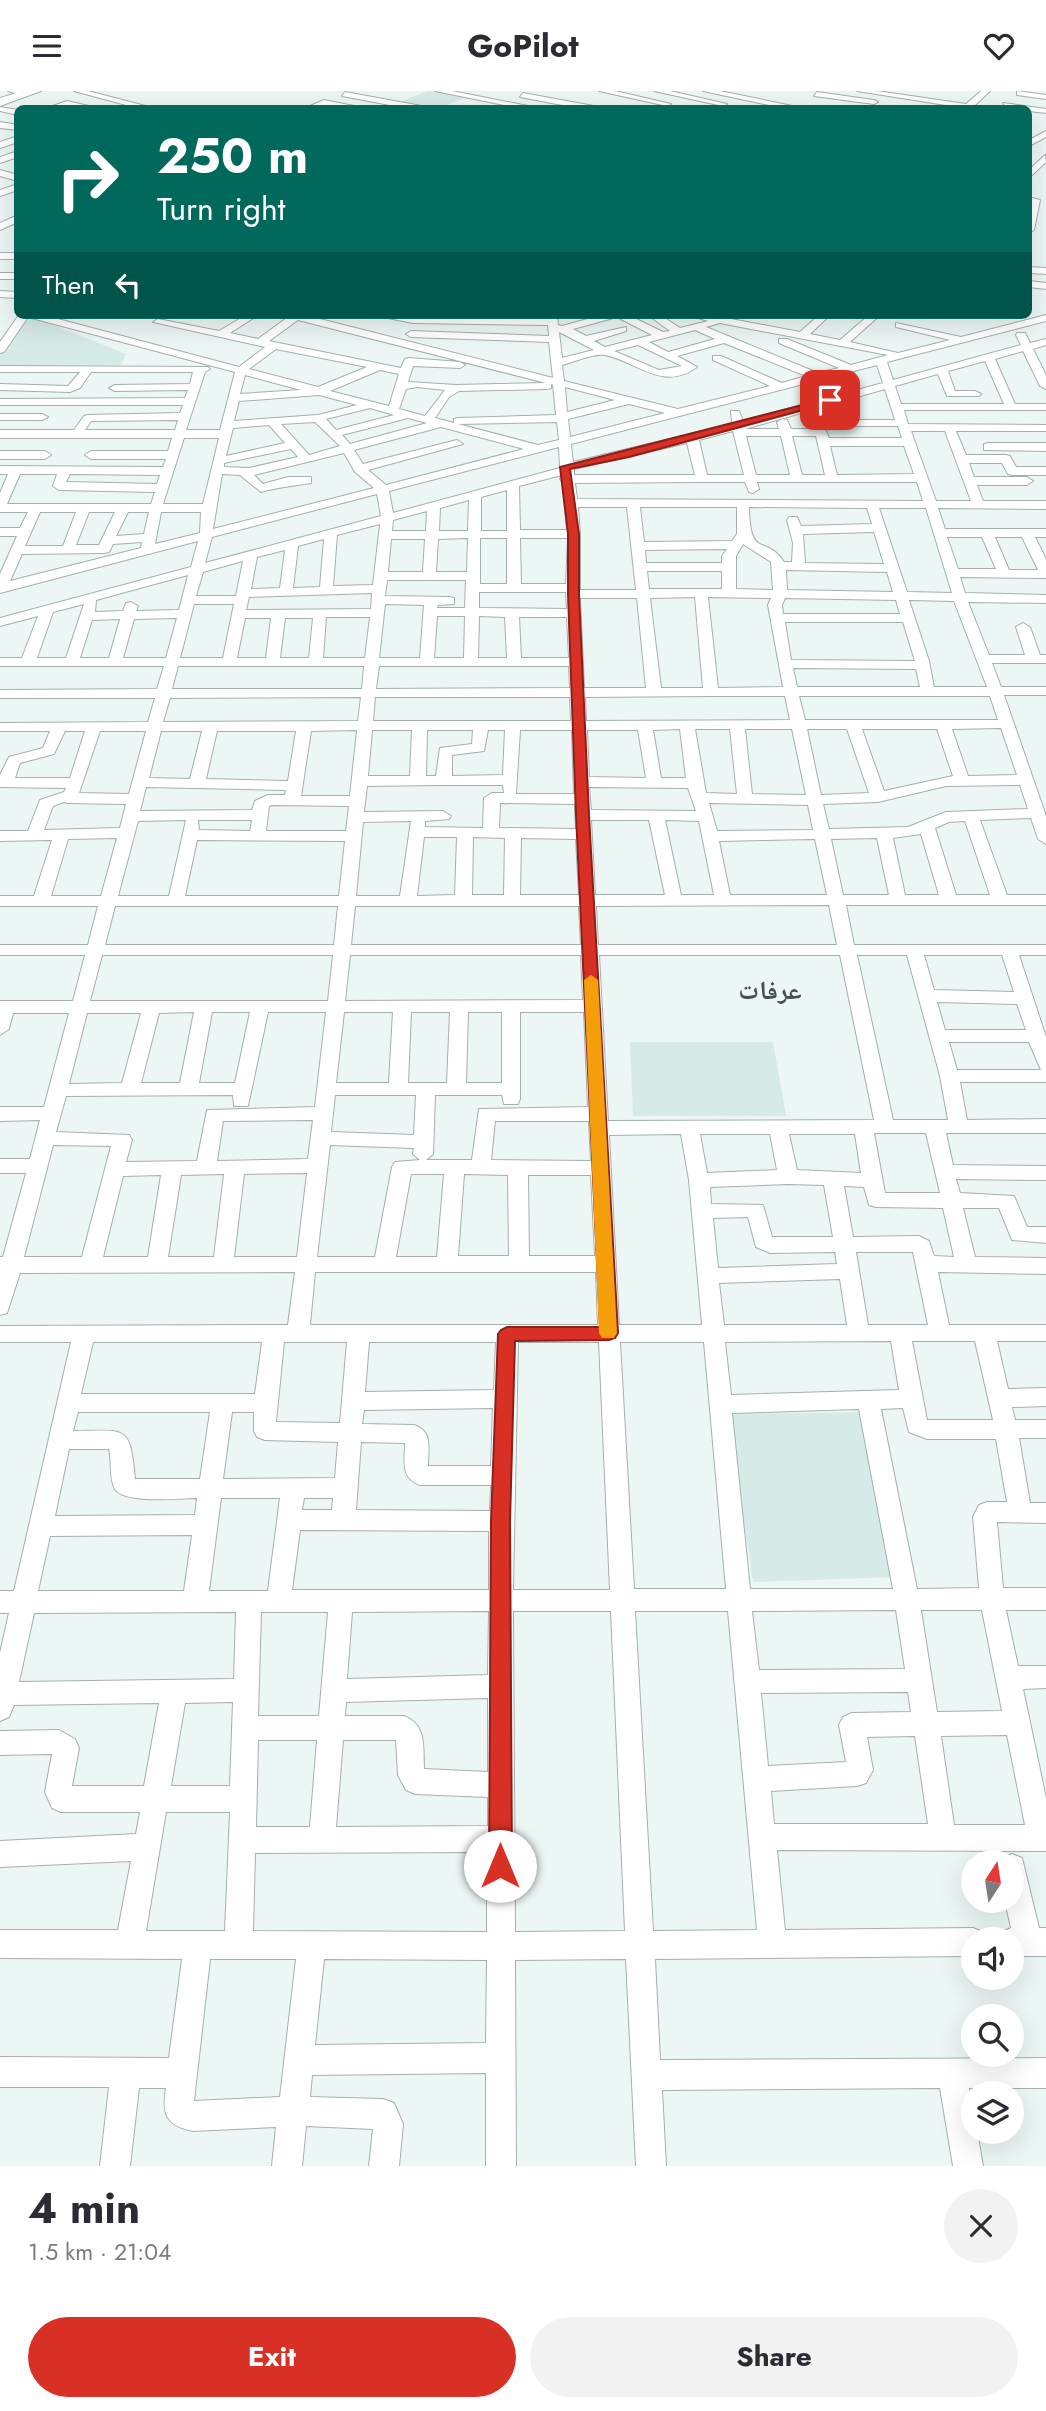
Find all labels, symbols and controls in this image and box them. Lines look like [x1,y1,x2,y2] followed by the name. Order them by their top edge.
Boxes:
[467,23,579,69] text: GoPilot
[28,27,66,65] icon: menu
[980,27,1018,65] icon: heart
[157,121,308,191] text: 250 m
[42,133,133,224] icon: right
[157,186,286,232] text: Turn right
[42,266,95,304] text: Then
[109,266,147,304] icon: left
[800,370,860,430] pin
[811,381,849,419] icon: arrive
[738,971,802,1009] district label: عرفات
[463,1829,537,1903] position arrow
[961,1850,1024,1913] north arrow
[961,1850,1024,2144] map controls
[961,1927,1024,1990] button: sound
[961,2004,1024,2067] button: search
[961,2081,1024,2144] button: layers
[28,2178,140,2239] text: 4 min
[944,2189,1018,2263] button: close
[28,2235,171,2269] text: 1.5 km · 21:04
[28,2317,516,2397] button: Exit
[530,2317,1018,2397] button: Share

